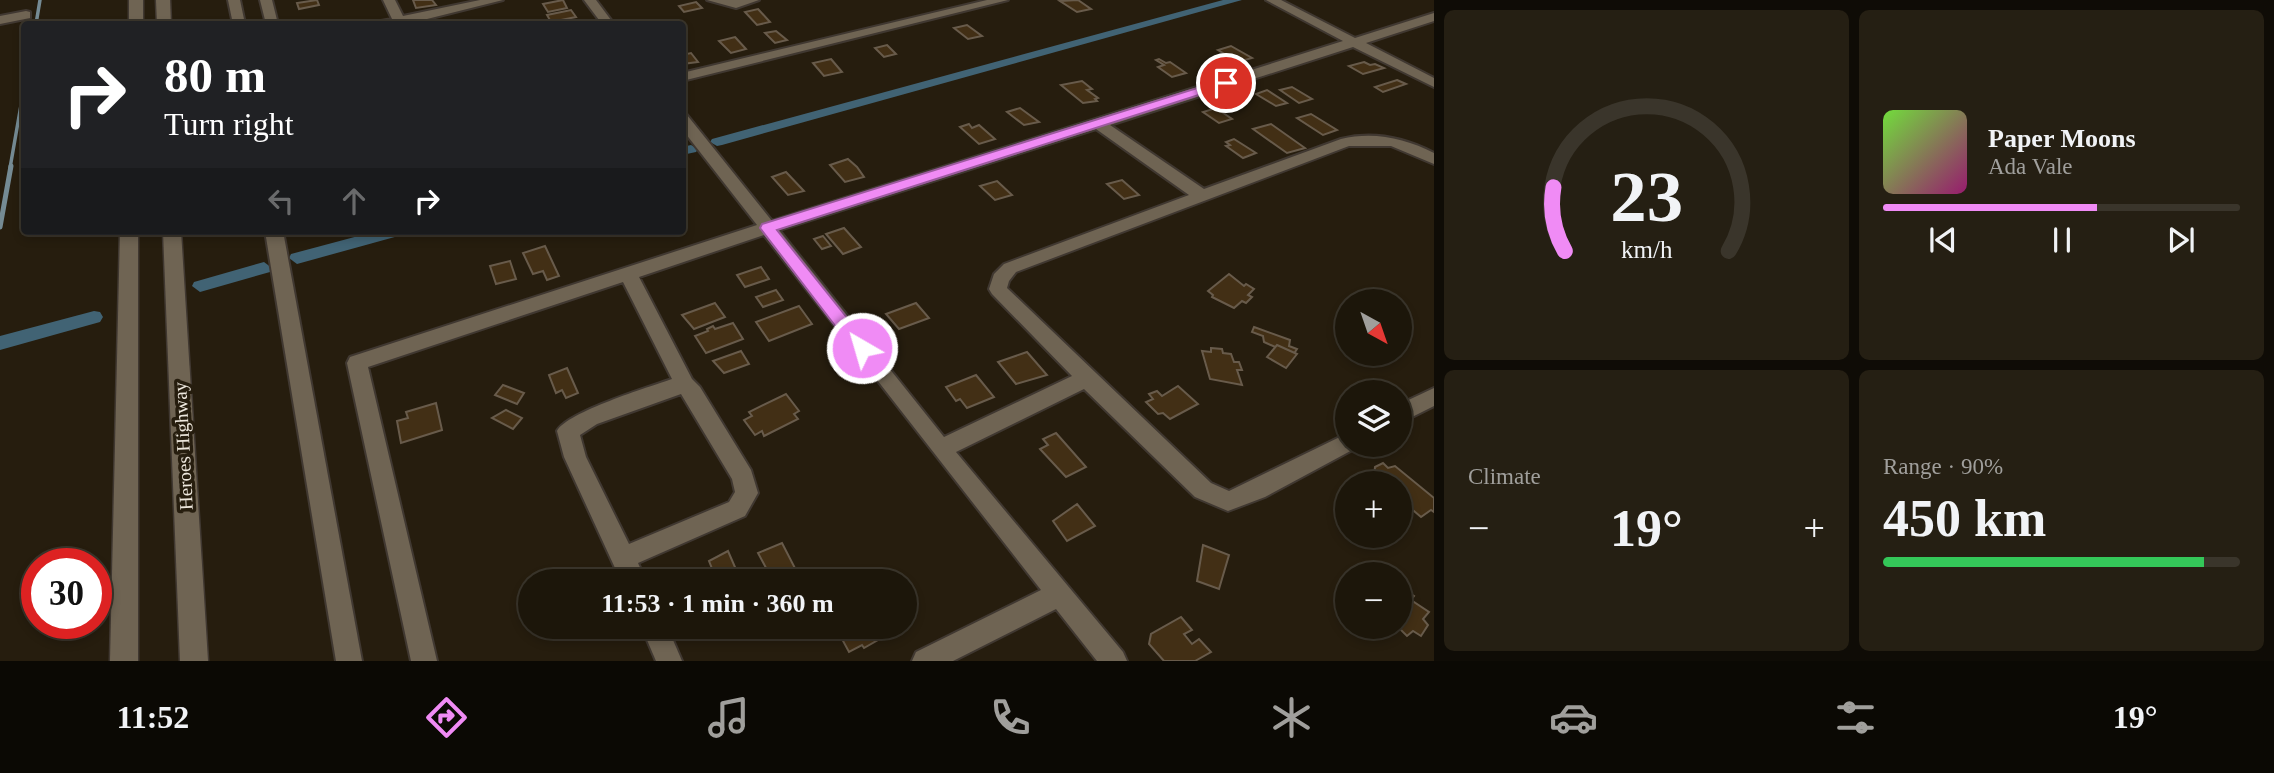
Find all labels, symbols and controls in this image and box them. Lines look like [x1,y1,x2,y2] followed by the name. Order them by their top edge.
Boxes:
[164,48,266,103] text: 80 m
[49,49,140,140] icon: right
[1196,53,1256,113] pin
[1207,64,1245,102] icon: arrive
[164,106,294,142] text: Turn right
[1988,124,2136,153] text: Paper Moons
[1988,154,2073,179] text: Ada Vale
[1610,156,1683,237] text: 23
[262,182,300,220] icon: left
[335,182,373,220] icon: ahead
[408,182,446,220] icon: right
[1924,221,1962,259] icon: previous
[2043,221,2081,259] icon: pause
[2162,221,2200,259] icon: next
[1621,236,1673,263] text: km/h
[1335,289,1412,366] north arrow
[1335,289,1412,639] map controls
[825,311,899,385] position arrow
[1335,380,1412,457] button: layers
[169,381,197,511] street label: Heroes Highway
[1883,454,2003,479] text: Range · 90%
[1468,464,1541,489] text: Climate
[1335,471,1412,548] button: +
[1883,490,2046,547] text: 450 km
[1610,500,1683,557] text: 19°
[1468,507,1489,549] text: −
[1804,507,1825,549] text: +
[21,548,112,639] speed limit sign: 30
[1335,562,1412,639] button: −
[601,589,834,618] text: 11:53 · 1 min · 360 m
[422,693,471,742] icon: directions
[704,693,753,742] icon: music
[986,693,1035,742] icon: phone
[1267,693,1316,742] icon: climate
[1549,693,1598,742] icon: car
[1831,693,1880,742] icon: filters
[116,699,189,735] text: 11:52
[2113,699,2158,735] text: 19°

